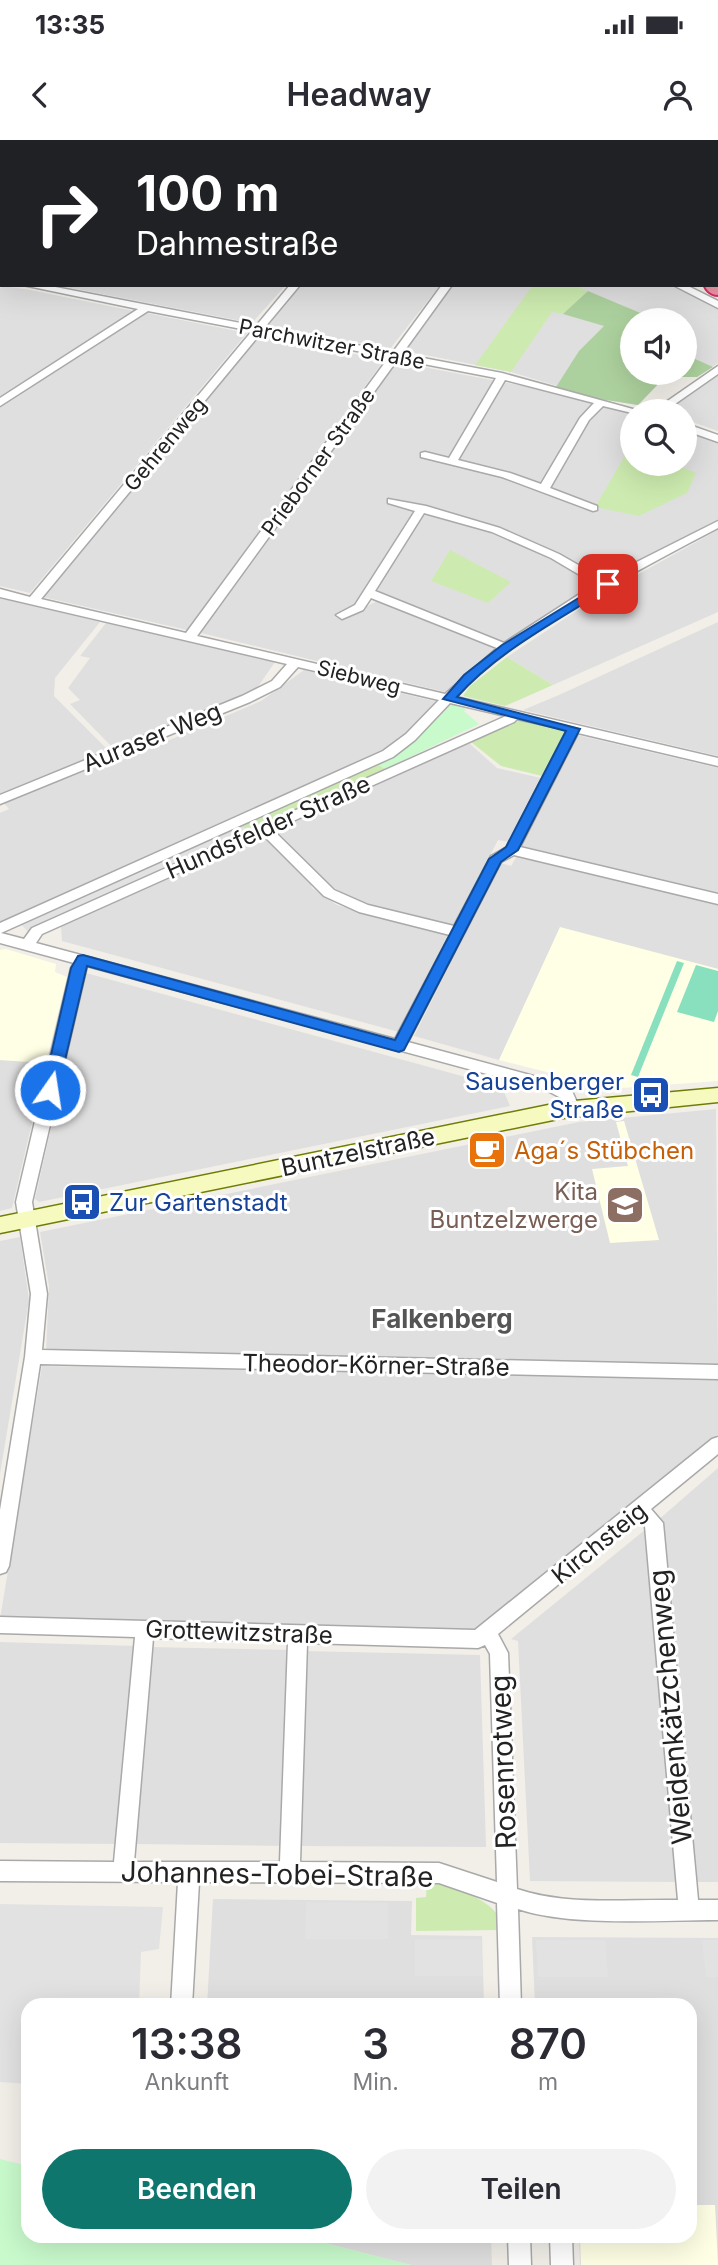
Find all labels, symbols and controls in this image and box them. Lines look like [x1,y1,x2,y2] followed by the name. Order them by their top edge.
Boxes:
[35,9,105,40] text: 13:35
[287,75,431,114] text: Headway
[21,76,59,114] icon: back
[659,76,697,114] icon: person
[136,164,280,223] text: 100 m
[21,168,112,259] icon: right
[136,224,338,263] text: Dahmestraße
[620,308,697,476] map controls
[620,308,697,385] button: sound
[237,314,427,374] street label: Parchwitzer Straße
[256,383,380,541] street label: Prieborner Straße
[119,392,211,496] street label: Gehrenweg
[620,399,697,476] button: search
[578,554,638,614] pin
[589,565,627,603] icon: arrive
[315,655,403,699] street label: Siebweg
[78,696,226,778] street label: Auraser Weg
[161,769,375,885] street label: Hundsfelder Straße
[13,1053,87,1127] position arrow
[465,1067,624,1124] place label: Sausenberger Straße
[630,1074,672,1116] bus stop icon: Sausenberger Straße
[278,1122,438,1182] street label: Buntzelstraße
[466,1129,508,1171] cafe icon: Aga´s Stübchen
[514,1136,694,1165] place label: Aga´s Stübchen
[430,1177,598,1234] place label: Kita Buntzelzwerge
[61,1181,103,1223] bus stop icon: Zur Gartenstadt
[604,1184,646,1226] school or university icon: Kita Buntzelzwerge
[109,1188,288,1217] place label: Zur Gartenstadt
[371,1303,513,1334] district label: Falkenberg
[242,1348,510,1382] street label: Theodor-Körner-Straße
[546,1496,652,1590] street label: Kirchsteig
[641,1568,699,1846] street label: Weidenkätzchenweg
[145,1614,333,1650] street label: Grottewitzstraße
[483,1674,523,1850] street label: Rosenrotweg
[120,1854,434,1894] street label: Johannes-Tobei-Straße
[131,2018,242,2069] text: 13:38
[362,2018,389,2069] text: 3
[509,2018,587,2069] text: 870
[144,2068,229,2096] text: Ankunft
[352,2068,399,2096] text: Min.
[538,2068,558,2096] text: m
[42,2149,352,2229] button: Beenden
[366,2149,676,2229] button: Teilen

